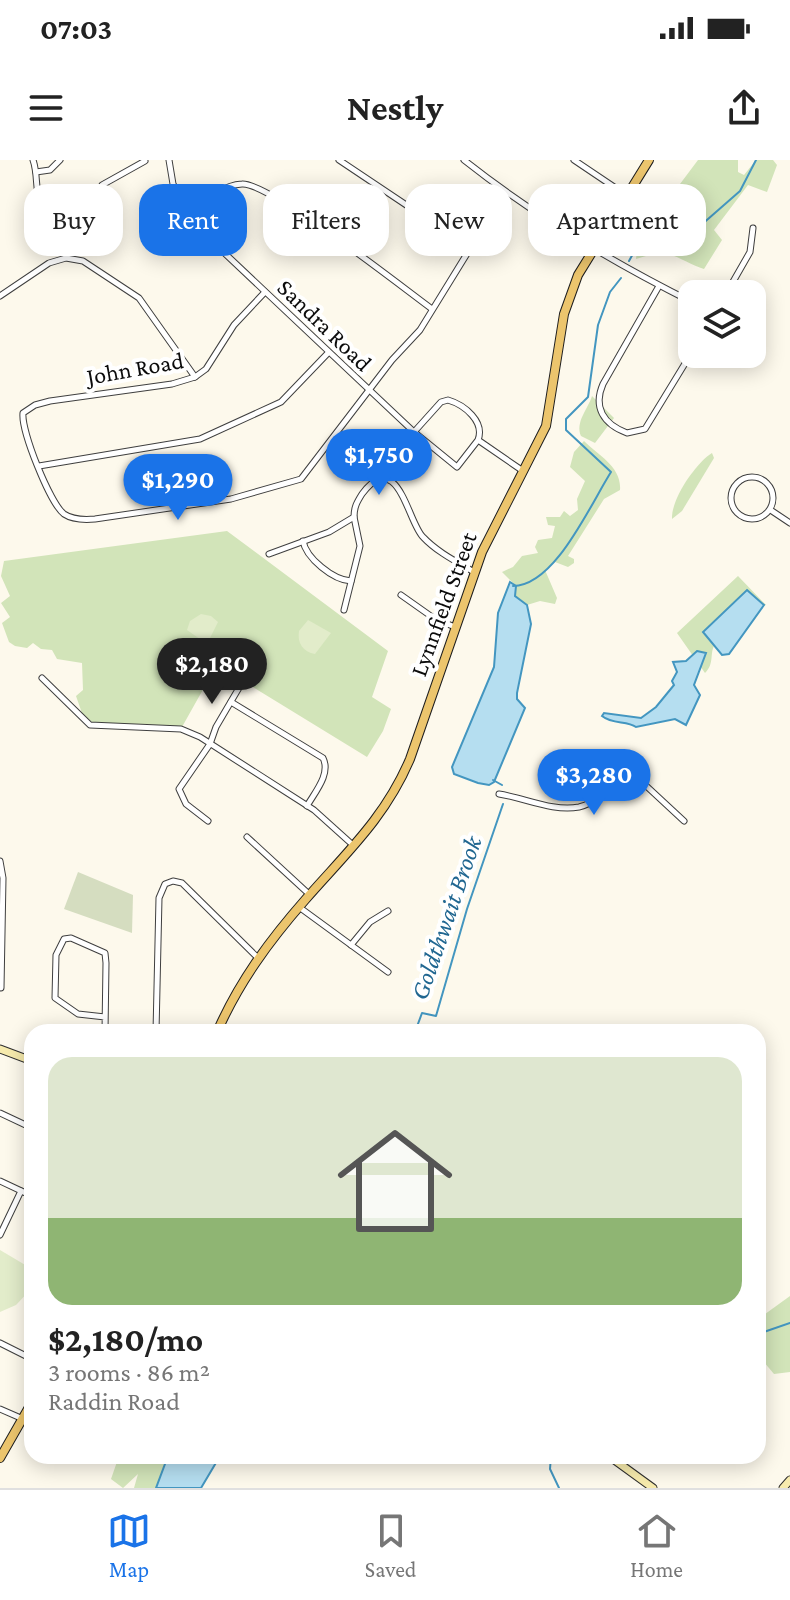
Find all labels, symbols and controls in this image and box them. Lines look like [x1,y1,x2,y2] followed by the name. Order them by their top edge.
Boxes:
[40,12,112,45] text: 07:03
[24,86,68,130] icon: menu
[722,86,766,130] icon: share
[347,88,443,128] text: Nestly
[24,184,123,256] chip: Buy
[139,184,247,256] chip: Rent
[263,184,389,256] chip: Filters
[405,184,512,256] chip: New
[528,184,706,256] chip: Apartment
[272,274,378,377] street label: Sandra Road
[678,280,766,368] map controls
[678,280,766,368] button: layers
[82,346,186,390] street label: John Road
[314,429,444,497] pin: $1,750
[344,440,414,469] text: $1,750
[113,454,243,522] pin: $1,290
[141,465,215,494] text: $1,290
[404,527,482,680] street label: Lynnfield Street
[147,638,277,706] pin: $2,180
[175,649,249,678] text: $2,180
[529,749,659,817] pin: $3,280
[556,760,632,789] text: $3,280
[404,831,488,1004] water label: Goldthwait Brook
[323,1109,467,1253] icon: home
[48,1321,203,1358] text: $2,180/mo
[48,1358,210,1387] text: 3 rooms · 86 m²
[48,1387,180,1416] text: Raddin Road
[107,1509,151,1582] tab: Map
[365,1509,416,1582] tab: Saved
[630,1509,683,1582] tab: Home

